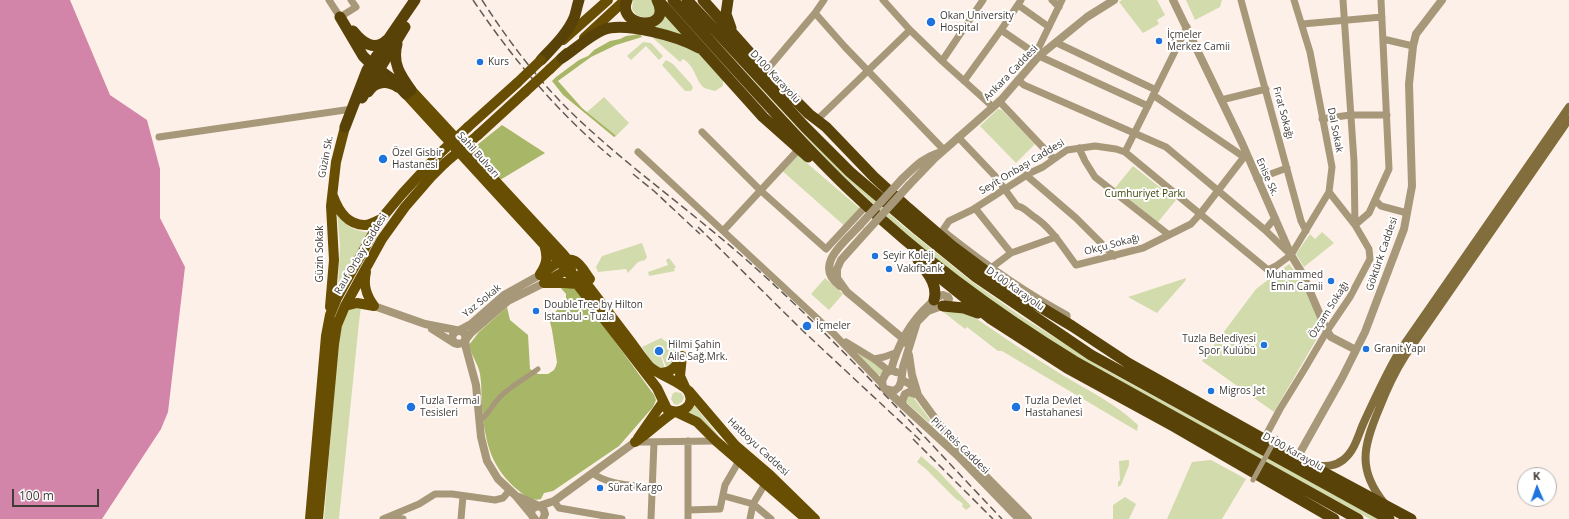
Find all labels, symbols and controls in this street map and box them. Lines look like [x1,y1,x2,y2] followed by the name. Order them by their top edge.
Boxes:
[940,10,1014,34] place label: Okan University Hospital
[925,16,937,28] marker: Okan University Hospital
[1167,29,1230,52] place label: İçmeler Merkez Camii
[1154,36,1164,46] marker: İçmeler Merkez Camii
[982,43,1040,103] street label: Ankara Caddesi
[747,48,803,106] street label: D100 Karayolu
[488,56,509,68] place label: Kurs
[475,57,485,67] marker: Kurs
[1270,85,1296,141] street label: Fırat Sokağı
[1325,107,1345,153] street label: Dal Sokak
[454,130,502,180] street label: Sahil Bulvarı
[316,135,336,179] street label: Güzin Sk.
[977,137,1067,197] street label: Seyit Onbaşı Caddesi
[392,147,442,170] place label: Özel Gisbir Hastanesi
[377,153,389,165] marker: Özel Gisbir Hastanesi
[1253,156,1281,198] street label: Enise Sk.
[1105,188,1185,200] park label: Cumhuriyet Parkı
[332,211,390,297] street label: Rauf Orbay Caddesi
[1364,216,1400,292] street label: Göktürk Caddesi
[314,226,326,282] street label: Güzin Sokak
[1083,232,1141,258] street label: Okçu Sokağı
[883,250,934,262] place label: Seyir Koleji
[870,251,880,261] marker: Seyir Koleji
[897,263,943,275] place label: Vakıfbank
[884,264,894,274] marker: Vakıfbank
[984,265,1046,313] street label: D100 Karayolu
[1266,269,1323,292] place label: Muhammed Emin Camii
[1326,276,1336,286] marker: Muhammed Emin Camii
[1307,279,1351,341] street label: Özçam Sokağı
[460,282,504,320] street label: Yaz Sokak
[544,299,643,322] place label: DoubleTree by Hilton Istanbul - Tuzla
[531,306,541,316] marker: DoubleTree by Hilton Istanbul - Tuzla
[801,320,813,332] marker: İçmeler
[816,320,851,332] place label: İçmeler
[1182,333,1256,356] place label: Tuzla Belediyesi Spor Kulübü
[668,339,728,362] place label: Hilmi Şahin Aile Sağ.Mrk.
[1259,340,1269,350] marker: Tuzla Belediyesi Spor Kulübü
[1374,343,1426,355] place label: Granit Yapı
[1361,344,1371,354] marker: Granit Yapı
[653,345,665,357] marker: Hilmi Şahin Aile Sağ.Mrk.
[1219,385,1265,397] place label: Migros Jet
[1206,386,1216,396] marker: Migros Jet
[420,395,480,418] place label: Tuzla Termal Tesisleri
[1025,395,1083,418] place label: Tuzla Devlet Hastahanesi
[405,401,417,413] marker: Tuzla Termal Tesisleri
[1010,401,1022,413] marker: Tuzla Devlet Hastahanesi
[928,415,992,477] street label: Piri Reis Caddesi
[725,416,791,478] street label: Hatboyu Caddesi
[1260,430,1326,474] street label: D100 Karayolu
[1517,467,1557,507] north arrow
[1533,468,1541,483] text: K
[14,481,101,507] scale bar
[608,482,663,494] place label: Sürat Kargo
[595,483,605,493] marker: Sürat Kargo
[19,487,54,504] text: 100 m

